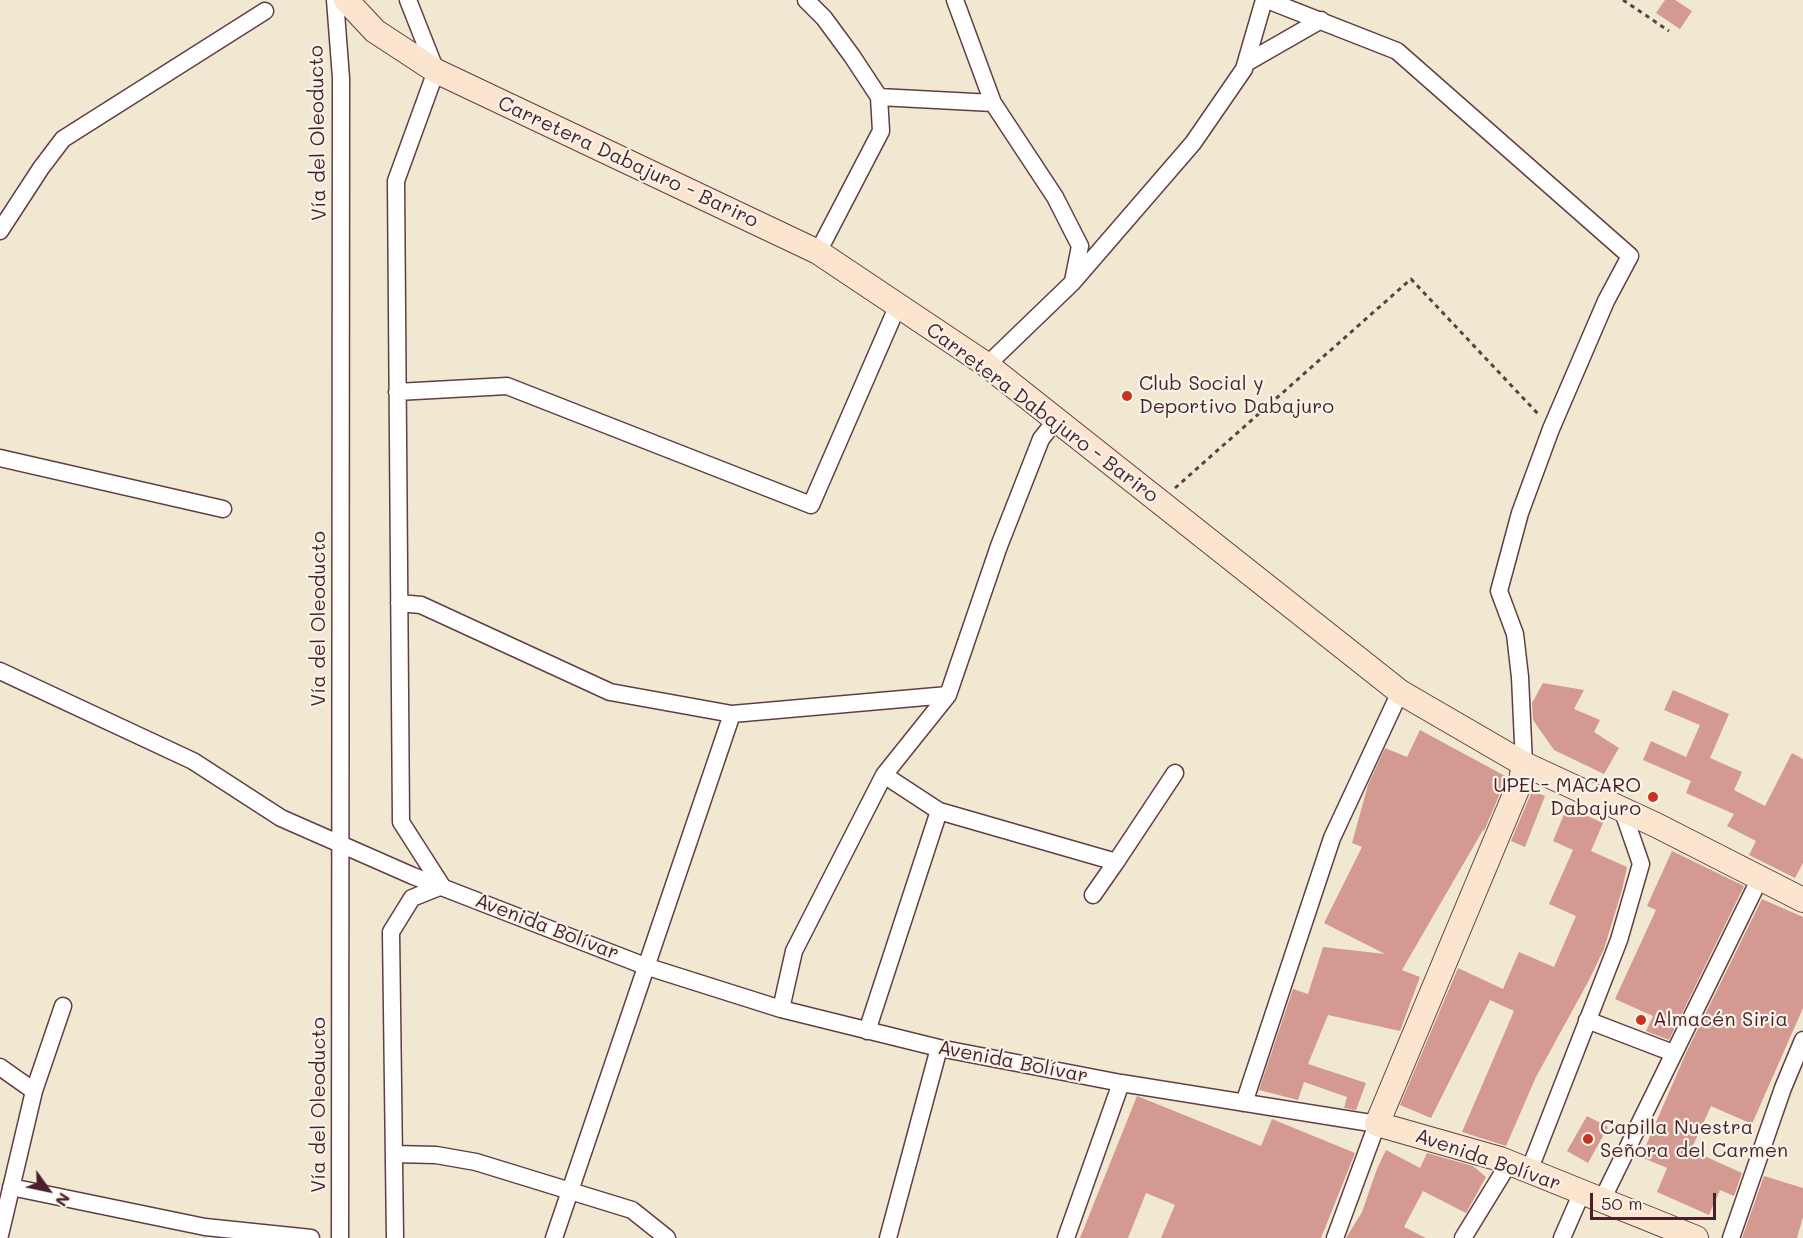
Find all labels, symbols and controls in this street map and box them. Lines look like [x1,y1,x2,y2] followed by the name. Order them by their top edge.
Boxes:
[304,45,332,221] street label: Vía del Oleoducto
[494,91,762,233] street label: Carretera Dabajuro - Bariro
[921,318,1163,508] street label: Carretera Dabajuro - Bariro
[1139,372,1334,419] place label: Club Social y Deportivo Dabajuro
[1120,389,1134,403] marker: Club Social y Deportivo Dabajuro
[307,531,331,707] street label: Vía del Oleoducto
[1493,774,1641,821] place label: UPEL- MACARO Dabajuro
[1646,790,1660,804] marker: UPEL- MACARO Dabajuro
[472,889,622,965] street label: Avenida Bolívar
[1653,1008,1788,1032] place label: Almacén Siria
[1634,1013,1648,1027] marker: Almacén Siria
[307,1017,331,1193] street label: Vía del Oleoducto
[936,1036,1090,1088] street label: Avenida Bolívar
[1600,1116,1788,1163] place label: Capilla Nuestra Señora del Carmen
[1412,1124,1564,1196] street label: Avenida Bolívar
[1581,1132,1595,1146] marker: Capilla Nuestra Señora del Carmen
[18,1160,78,1220] north arrow
[1593,1181,1719,1219] scale bar
[51,1189,76,1211] text: N
[1601,1191,1643,1215] text: 50 m

